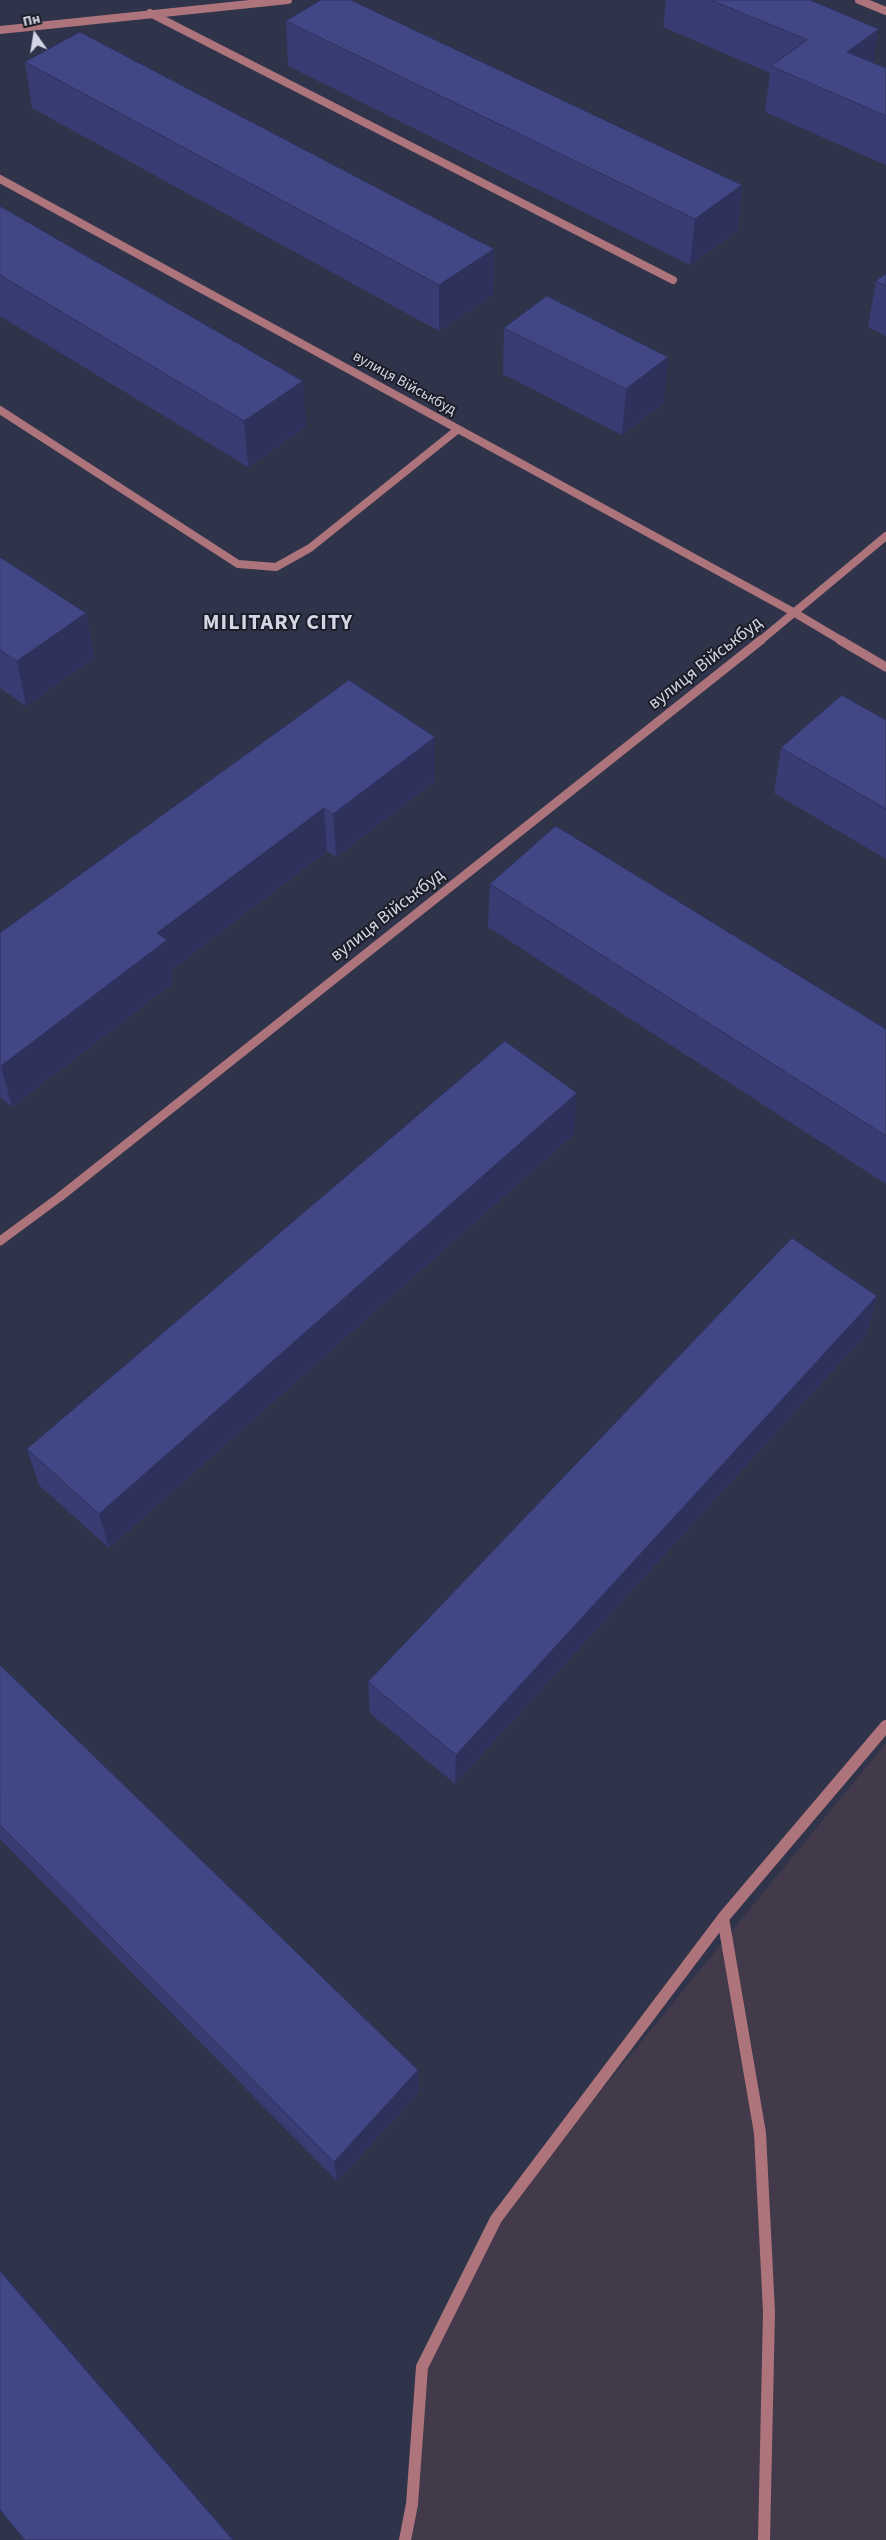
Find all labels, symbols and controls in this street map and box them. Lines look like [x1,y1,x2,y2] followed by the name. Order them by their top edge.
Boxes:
[21,9,42,32] text: Пн
[10,10,60,60] north arrow
[349,348,459,420] street label: вулиця Військбуд
[201,611,355,637] district label: MILITARY CITY
[645,613,767,715] street label: вулиця Військбуд
[327,865,449,967] street label: вулиця Військбуд

